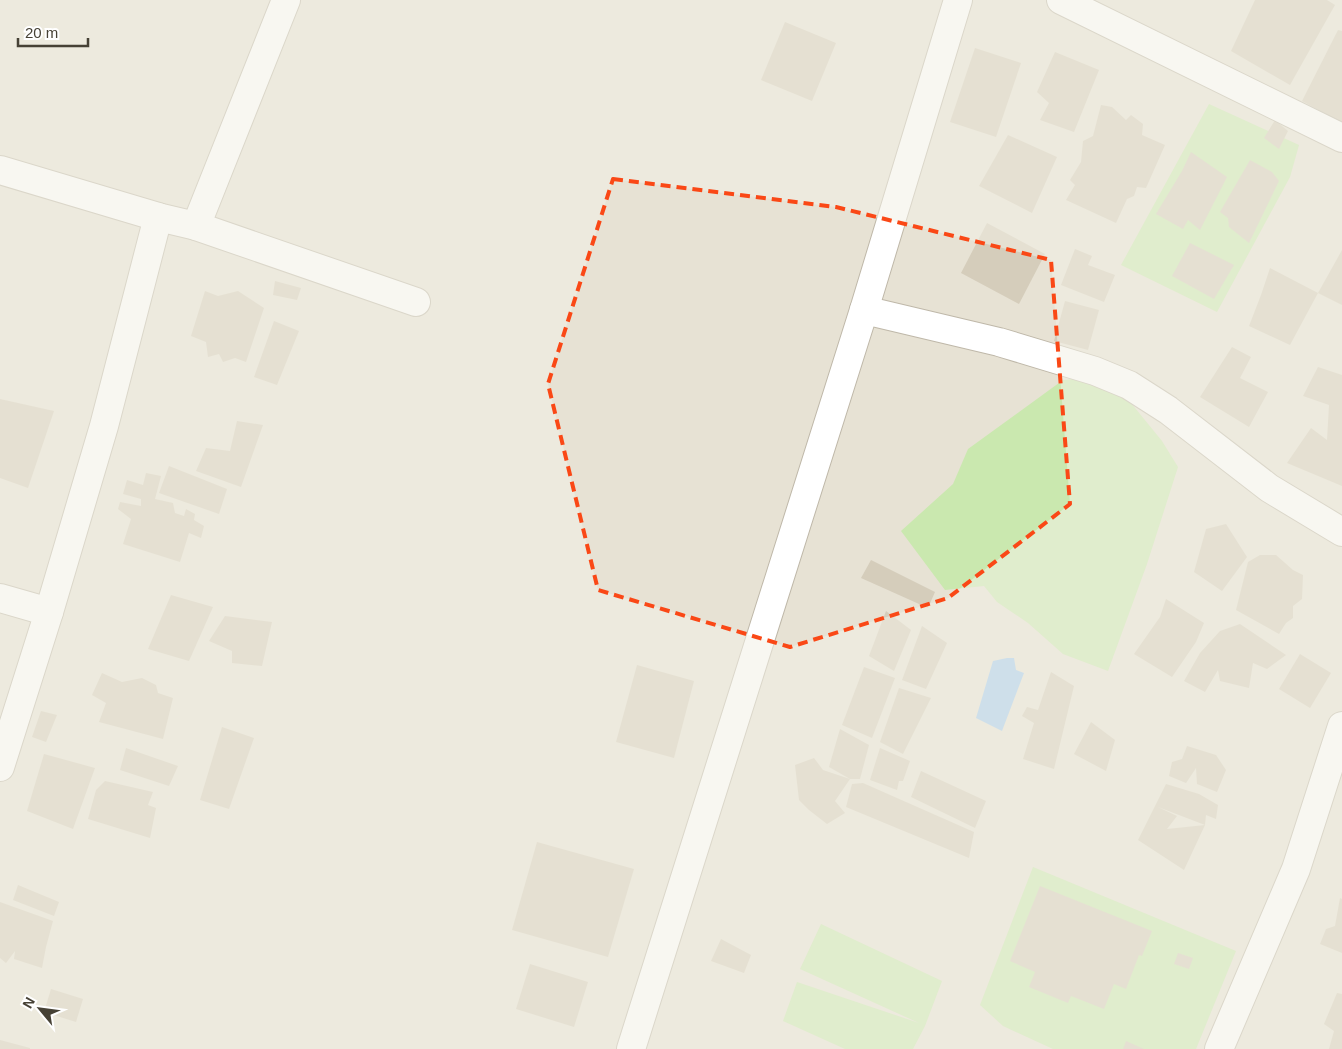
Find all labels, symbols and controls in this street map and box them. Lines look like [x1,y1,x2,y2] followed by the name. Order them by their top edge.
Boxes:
[18,15,88,47] scale bar
[25,24,58,41] text: 20 m
[15,984,65,1034] north arrow
[19,994,38,1011] text: N

